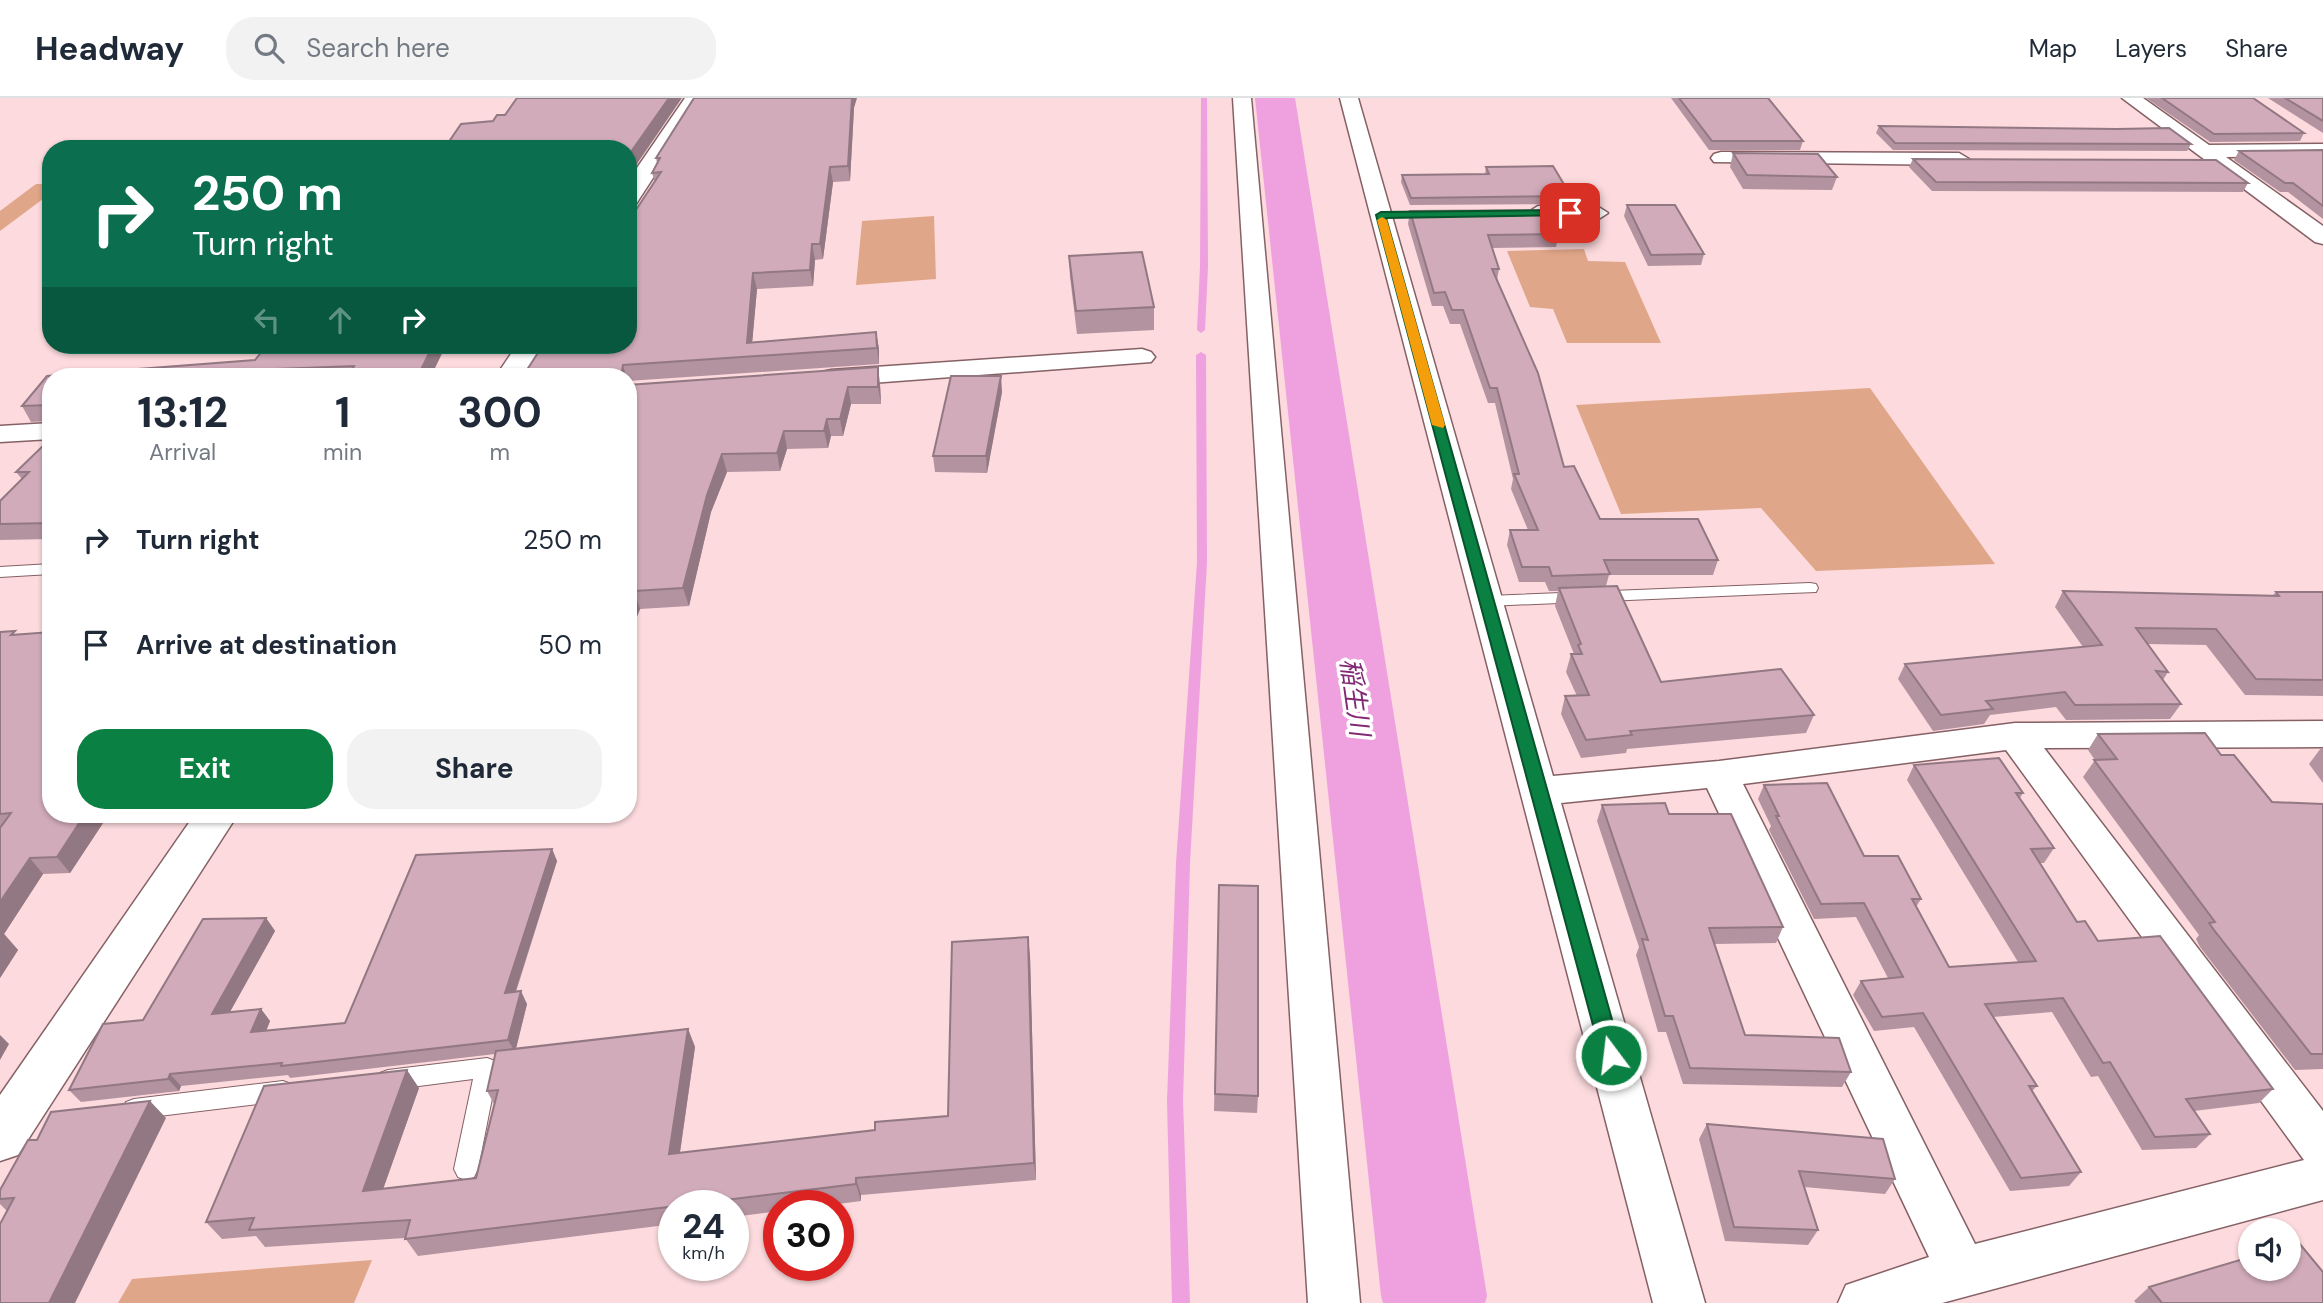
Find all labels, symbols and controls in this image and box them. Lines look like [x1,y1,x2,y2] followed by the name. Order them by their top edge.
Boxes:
[226,17,716,80] search box
[35,27,184,70] text: Headway
[250,29,288,67] icon: search
[306,31,450,65] text: Search here
[2029,33,2077,64] text: Map
[2115,33,2187,64] text: Layers
[2225,33,2288,64] text: Share
[192,161,343,225] text: 250 m
[77,168,168,259] icon: right
[1540,183,1600,243] pin
[1551,194,1589,232] icon: arrive
[192,223,334,265] text: Turn right
[248,301,286,339] icon: left
[321,301,359,339] icon: ahead
[394,301,432,339] icon: right
[137,385,228,440] text: 13:12
[335,385,350,440] text: 1
[457,385,542,440] text: 300
[149,437,216,467] text: Arrival
[323,437,362,467] text: min
[489,437,510,467] text: m
[77,521,115,559] icon: right
[136,523,260,557] text: Turn right
[523,523,602,557] text: 250 m
[77,626,115,664] icon: arrive
[136,628,397,662] text: Arrive at destination
[538,628,602,662] text: 50 m
[1333,656,1378,741] water label: 稲生川
[77,729,333,809] button: Exit
[347,729,602,809] button: Share
[1574,1018,1648,1092] position arrow
[763,1190,854,1281] speed limit sign: 30
[682,1203,725,1249] text: 24
[2238,1218,2301,1281] map controls
[2238,1218,2301,1281] button: sound
[682,1241,725,1265] text: km/h

